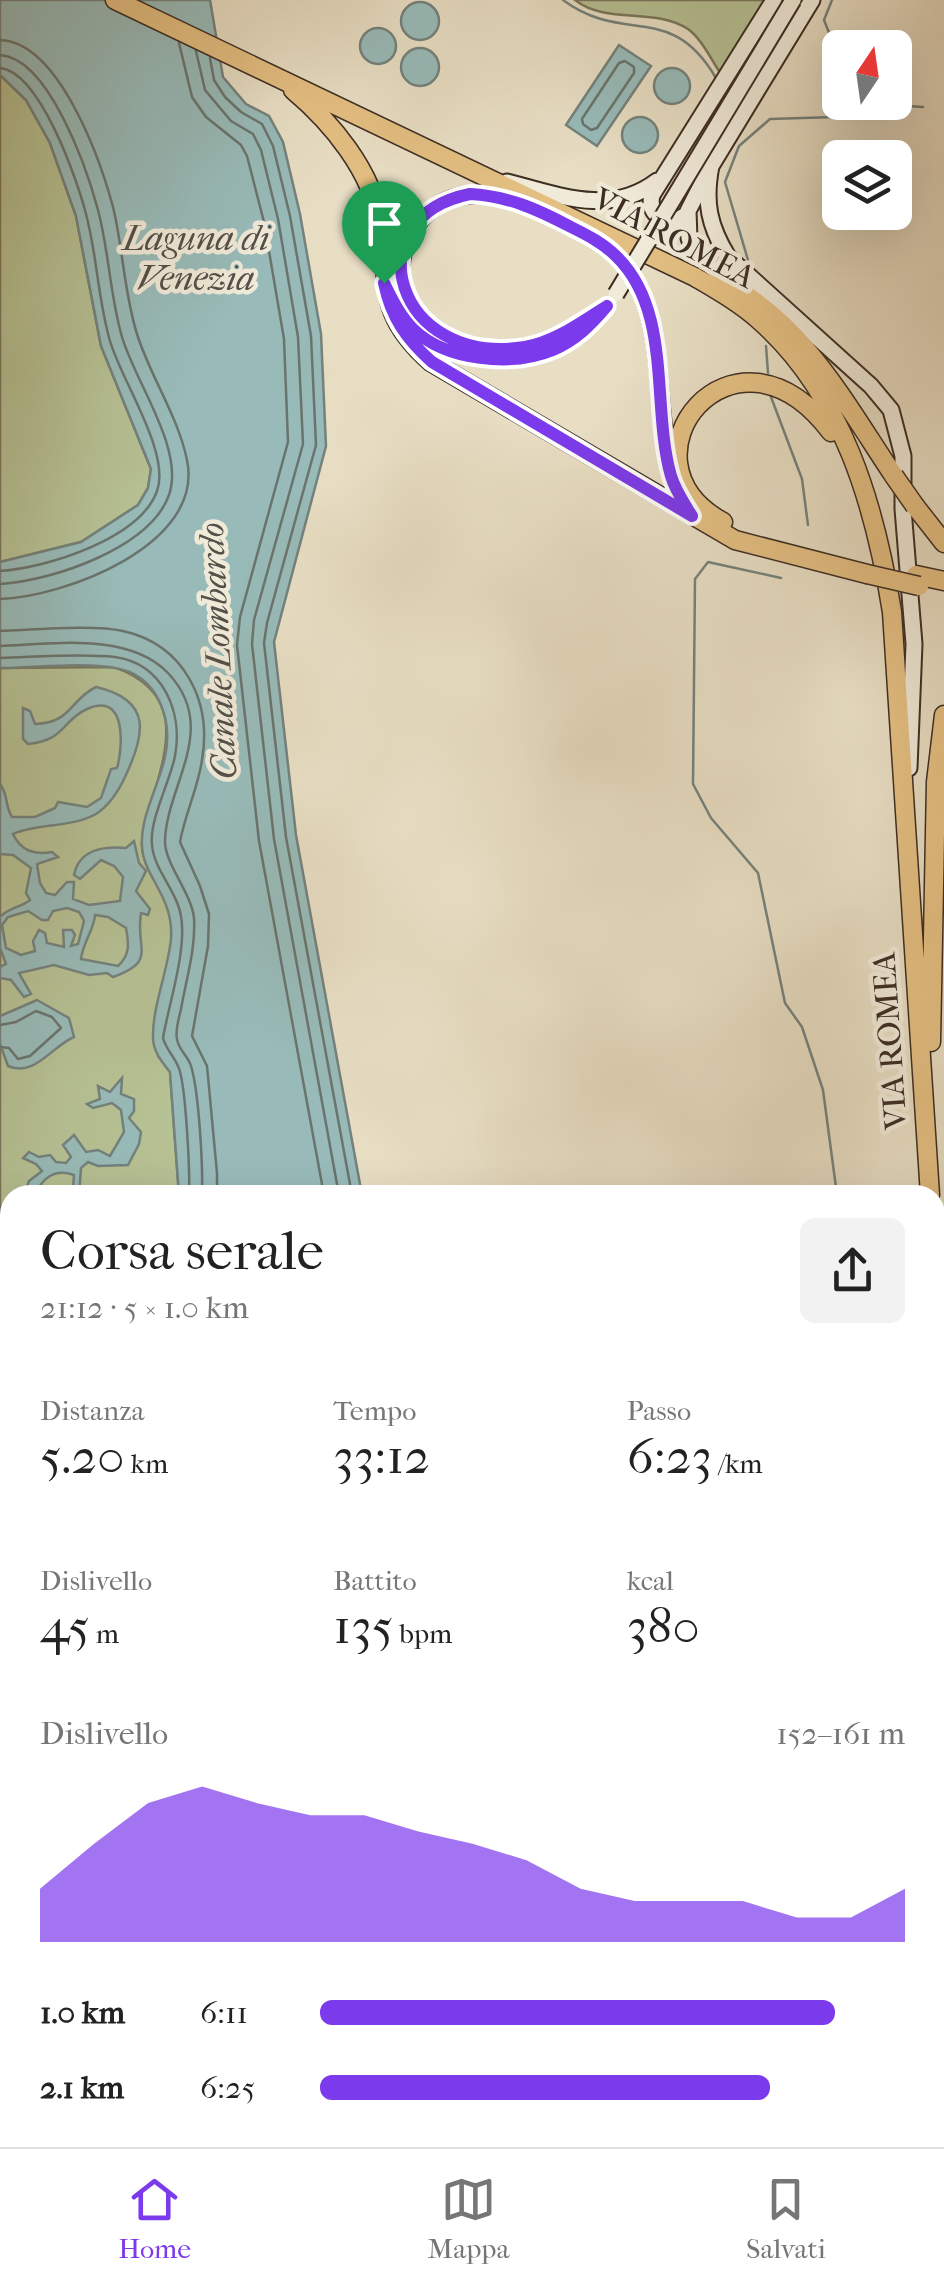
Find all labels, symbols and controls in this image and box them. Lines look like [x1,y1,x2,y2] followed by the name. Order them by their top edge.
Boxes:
[822,30,912,120] north arrow
[822,30,912,230] map controls
[822,140,912,230] button: layers
[586,179,761,296] street label: VIA ROMEA
[342,181,427,284] pin
[357,196,412,251] icon: arrive
[120,218,272,299] water label: Laguna di Venezia
[191,522,245,780] water label: Canale Lombardo
[865,951,915,1132] street label: VIA ROMEA
[800,1218,905,1323] button: share
[40,1219,324,1283] text: Corsa serale
[40,1289,249,1326] text: 21:12 · 5 × 1.0 km
[40,1394,145,1427] text: Distanza
[333,1394,416,1427] text: Tempo
[627,1394,691,1427] text: Passo
[40,1427,125,1486] text: 5.20
[333,1427,430,1486] text: 33:12
[627,1427,712,1486] text: 6:23
[125,1447,168,1480] text: km
[712,1447,763,1480] text: /km
[40,1564,152,1597] text: Dislivello
[333,1564,417,1597] text: Battito
[627,1564,674,1597] text: kcal
[40,1597,90,1656] text: 45
[333,1597,393,1656] text: 135
[627,1597,700,1656] text: 380
[90,1617,119,1650] text: m
[393,1617,452,1650] text: bpm
[40,1715,168,1752] text: Dislivello
[776,1715,905,1752] text: 152–161 m
[40,1994,125,2031] text: 1.0 km
[200,1994,248,2031] text: 6:11
[40,2069,124,2106] text: 2.1 km
[200,2069,255,2106] text: 6:25
[118,2172,191,2265] tab: Home
[428,2172,510,2265] tab: Mappa
[746,2172,826,2265] tab: Salvati

